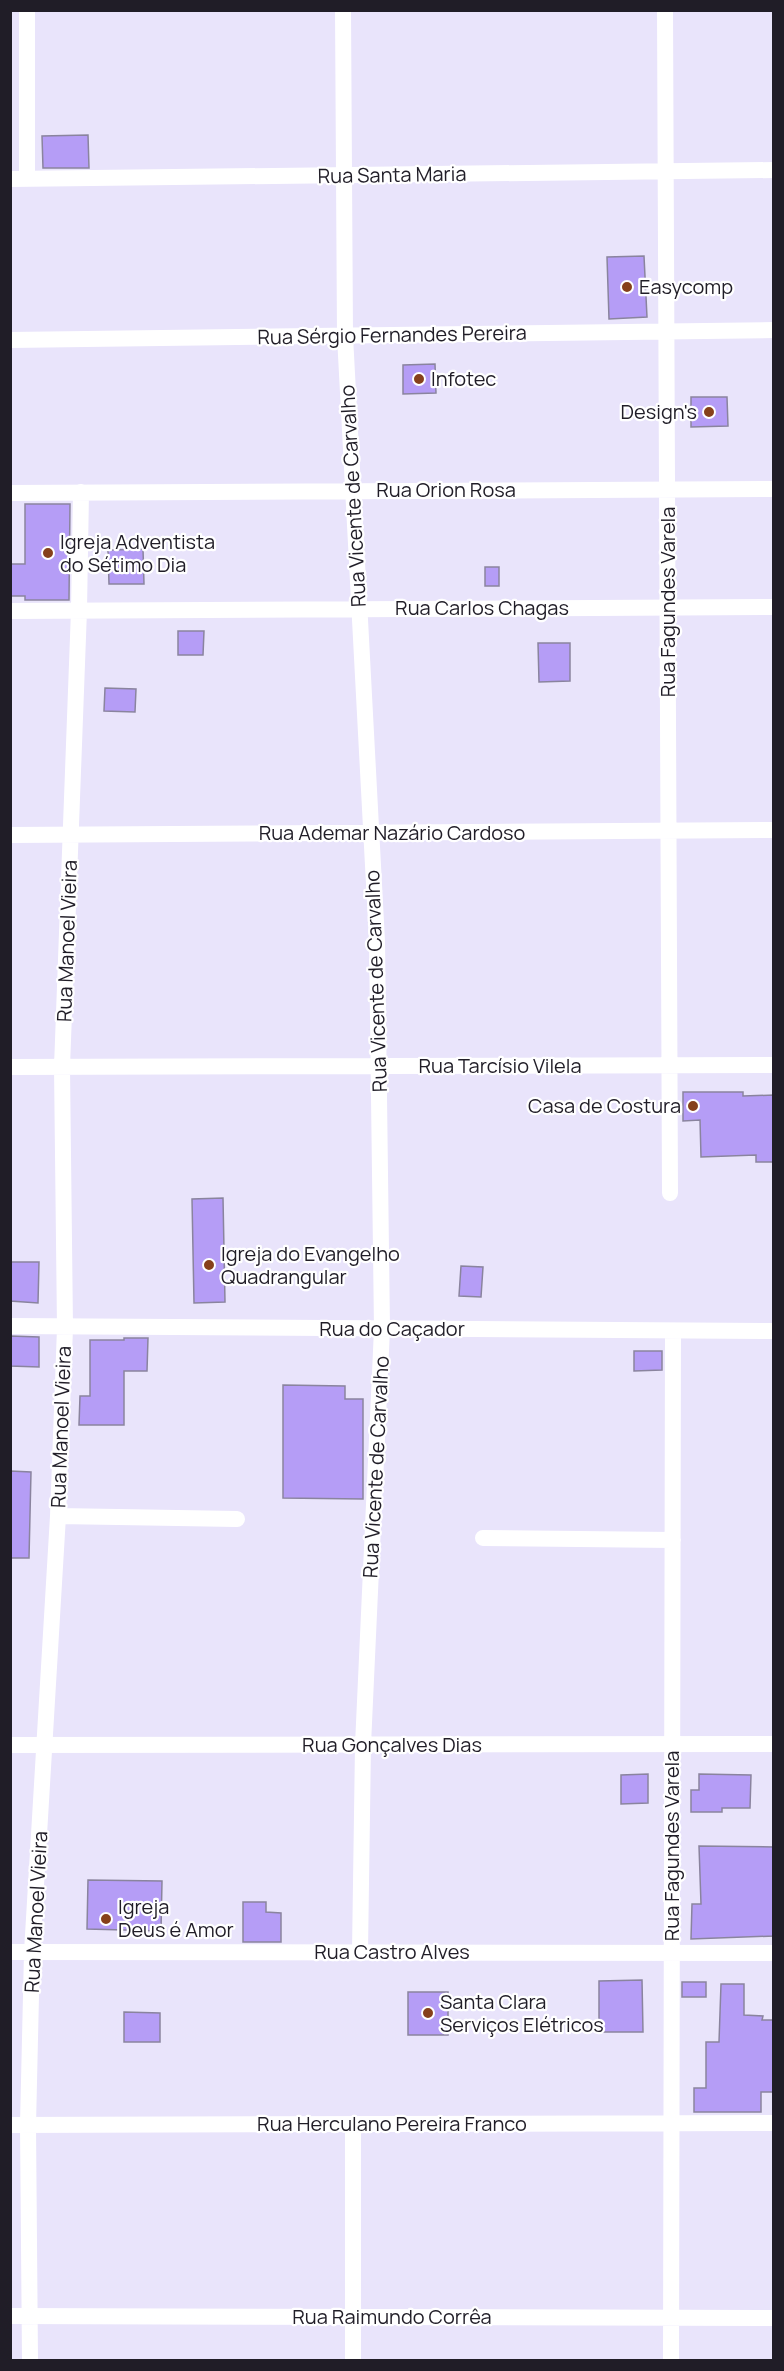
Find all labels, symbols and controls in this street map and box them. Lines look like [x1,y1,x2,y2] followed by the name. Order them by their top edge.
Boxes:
[317,160,467,189] street label: Rua Santa Maria
[639,273,733,300] place label: Easycomp
[620,280,634,294] marker: Easycomp
[257,319,527,350] street label: Rua Sérgio Fernandes Pereira
[431,365,496,392] place label: Infotec
[412,372,426,386] marker: Infotec
[333,384,372,608] street label: Rua Vicente de Carvalho
[621,398,697,425] place label: Design's
[702,405,716,419] marker: Design's
[376,476,516,503] street label: Rua Orion Rosa
[654,507,681,697] street label: Rua Fagundes Varela
[60,528,215,578] place label: Igreja Adventista do Sétimo Dia
[41,546,55,560] marker: Igreja Adventista do Sétimo Dia
[395,594,569,621] street label: Rua Carlos Chagas
[259,819,526,846] street label: Rua Ademar Nazário Cardoso
[50,859,83,1022] street label: Rua Manoel Vieira
[358,869,393,1093] street label: Rua Vicente de Carvalho
[418,1052,582,1079] street label: Rua Tarcísio Vilela
[528,1092,681,1119] place label: Casa de Costura
[686,1099,700,1113] marker: Casa de Costura
[221,1240,400,1290] place label: Igreja do Evangelho Quadrangular
[202,1258,216,1272] marker: Igreja do Evangelho Quadrangular
[319,1315,465,1342] street label: Rua do Caçador
[44,1345,77,1508] street label: Rua Manoel Vieira
[356,1355,395,1579] street label: Rua Vicente de Carvalho
[302,1731,482,1758] street label: Rua Gonçalves Dias
[658,1751,685,1941] street label: Rua Fagundes Varela
[18,1830,53,1994] street label: Rua Manoel Vieira
[118,1893,234,1943] place label: Igreja Deus é Amor
[99,1912,113,1926] marker: Igreja Deus é Amor
[314,1938,470,1965] street label: Rua Castro Alves
[440,1988,604,2038] place label: Santa Clara Serviços Elétricos
[421,2006,435,2020] marker: Santa Clara Serviços Elétricos
[257,2110,527,2137] street label: Rua Herculano Pereira Franco
[292,2303,492,2330] street label: Rua Raimundo Corrêa

